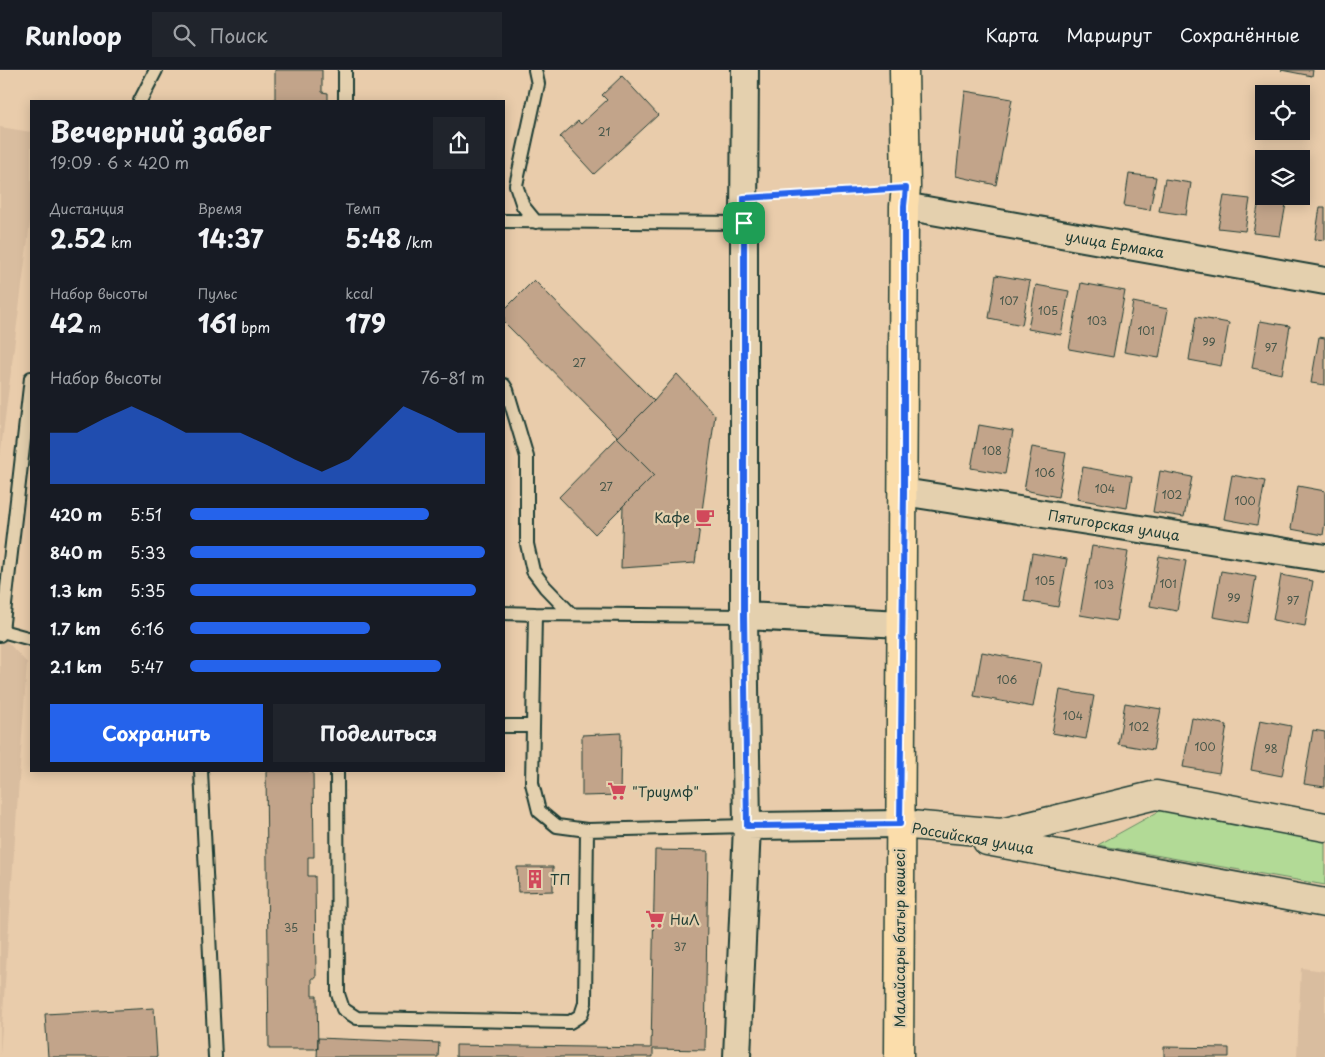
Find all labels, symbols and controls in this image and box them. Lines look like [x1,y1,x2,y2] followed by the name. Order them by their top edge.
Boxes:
[152,12,502,57] search box
[25,17,122,53] text: Runloop
[170,21,198,49] icon: search
[210,21,268,49] text: Поиск
[986,21,1038,48] text: Карта
[1066,21,1152,48] text: Маршрут
[1180,21,1300,48] text: Сохранённые
[1255,85,1310,205] map controls
[1255,85,1310,140] button: locate
[50,109,271,152] text: Вечерний забег
[433,117,485,169] button: share
[598,123,610,140] house number: 21
[50,150,189,174] text: 19:09 · 6 × 420 m
[1255,150,1310,205] button: layers
[50,198,124,219] text: Дистанция
[198,198,242,219] text: Время
[345,198,381,219] text: Темп
[723,202,765,244] pin
[730,209,758,237] icon: arrive
[50,219,106,257] text: 2.52
[198,219,263,257] text: 14:37
[345,219,401,257] text: 5:48
[1064,225,1166,263] street label: улица Ермака
[106,232,132,253] text: km
[401,232,433,253] text: /km
[50,283,148,304] text: Набор высоты
[198,283,237,304] text: Пульс
[345,283,373,304] text: kcal
[1000,292,1018,309] house number: 107
[1038,302,1058,319] house number: 105
[50,304,84,342] text: 42
[198,304,237,342] text: 161
[345,304,386,342] text: 179
[1087,312,1107,329] house number: 103
[84,317,101,338] text: m
[237,317,270,338] text: bpm
[1137,322,1155,339] house number: 101
[1202,333,1216,350] house number: 99
[1265,339,1277,356] house number: 97
[572,354,586,371] house number: 27
[50,365,162,389] text: Набор высоты
[421,365,485,389] text: 76–81 m
[982,442,1002,459] house number: 108
[1035,464,1056,481] house number: 106
[599,478,613,495] house number: 27
[1095,480,1115,497] house number: 104
[1162,486,1182,503] house number: 102
[1234,492,1256,509] house number: 100
[50,502,102,526] text: 420 m
[130,502,162,526] text: 5:51
[1047,504,1182,546] street label: Пятигорская улица
[694,506,716,528] cafe icon: Кафе
[654,507,690,528] place label: Кафе
[50,540,103,564] text: 840 m
[130,540,166,564] text: 5:33
[1035,572,1055,589] house number: 105
[1159,575,1177,592] house number: 101
[1094,576,1114,593] house number: 103
[50,578,102,602] text: 1.3 km
[130,578,165,602] text: 5:35
[1227,589,1241,606] house number: 99
[1287,592,1299,609] house number: 97
[50,616,101,640] text: 1.7 km
[130,616,164,640] text: 6:16
[50,654,102,678] text: 2.1 km
[130,654,164,678] text: 5:47
[997,671,1018,688] house number: 106
[50,704,263,762] button: Сохранить
[273,704,485,762] button: Поделиться
[1063,707,1083,724] house number: 104
[1129,718,1149,735] house number: 102
[1194,738,1216,755] house number: 100
[1264,740,1278,757] house number: 98
[606,780,628,802] supermarket icon: "Триумф"
[632,781,699,802] place label: "Триумф"
[910,817,1036,859] street label: Российская улица
[889,849,910,1027] street label: Малайсары батыр көшесі
[524,868,546,890] building icon: ТП
[550,869,571,890] place label: ТП
[644,908,666,930] supermarket icon: НиЛ
[670,909,700,930] place label: НиЛ
[284,919,298,936] house number: 35
[674,938,687,955] house number: 37

